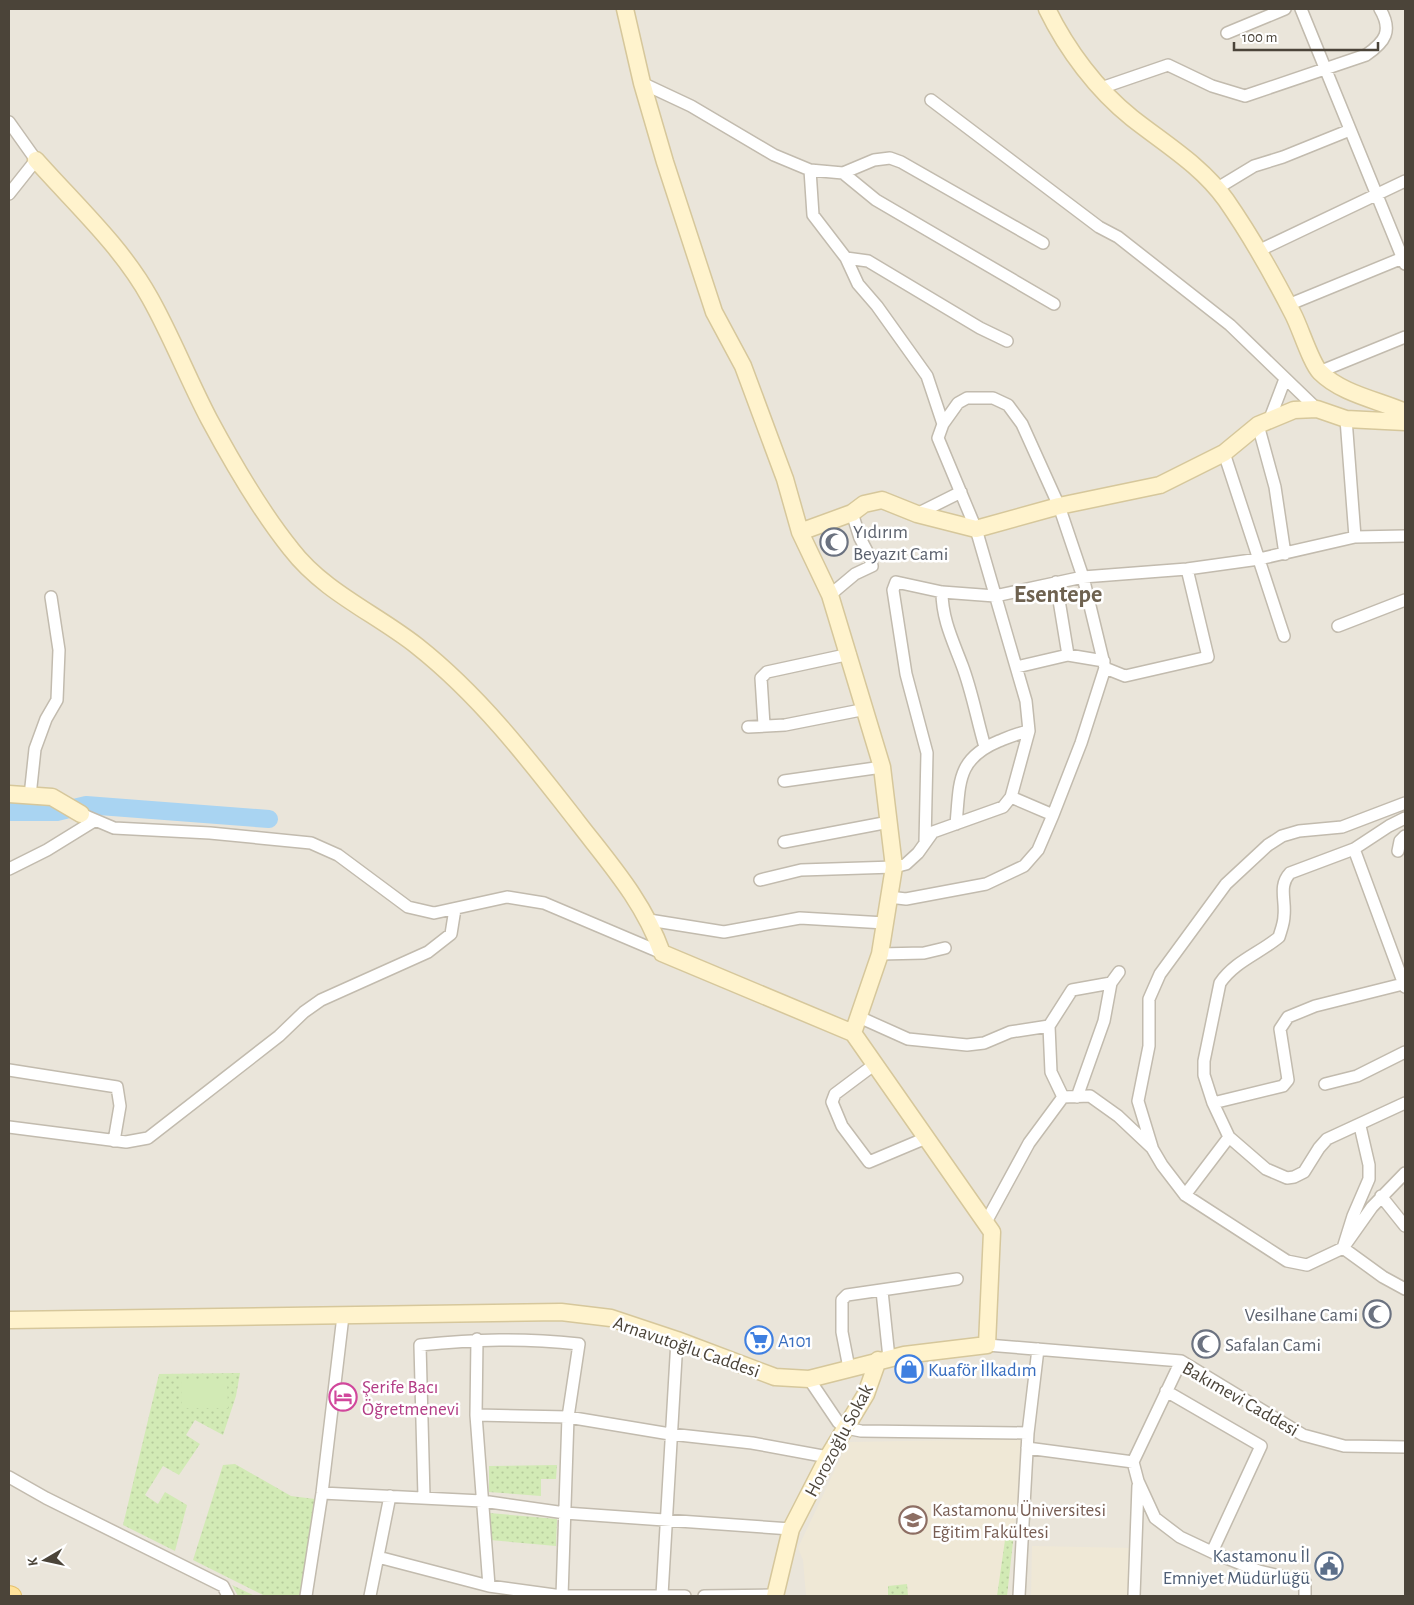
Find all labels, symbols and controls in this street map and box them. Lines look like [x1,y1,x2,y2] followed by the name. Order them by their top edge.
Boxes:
[1234,20,1378,52] scale bar
[1242,30,1277,45] text: 100 m
[853,523,948,564] place label: Yıdırım Beyazıt Cami
[819,527,849,557] mosque icon: Yıdırım Beyazıt Cami
[1014,583,1102,607] district label: Esentepe
[1362,1299,1392,1329] mosque icon: Vesilhane Cami
[1245,1306,1358,1325] place label: Vesilhane Cami
[611,1313,762,1381] street label: Arnavutoğlu Caddesi
[744,1325,774,1355] supermarket icon: A101
[1191,1329,1221,1359] mosque icon: Safalan Cami
[778,1332,812,1351] place label: A101
[1225,1336,1321,1355] place label: Safalan Cami
[894,1354,924,1384] shop icon: Kuaför İlkadım
[1179,1358,1302,1440] street label: Bakımevi Caddesi
[928,1360,1037,1380] place label: Kuaför İlkadım
[362,1378,459,1419] place label: Şerife Bacı Öğretmenevi
[802,1381,877,1500] street label: Horozoğlu Sokak
[328,1382,358,1412] hotel icon: Şerife Bacı Öğretmenevi
[932,1500,1106,1542] place label: Kastamonu Üniversitesi Eğitim Fakültesi
[898,1505,928,1535] school or university icon: Kastamonu Üniversitesi Eğitim Fakültesi
[20,1535,70,1585] north arrow
[1163,1546,1310,1588] place label: Kastamonu İl Emniyet Müdürlüğü
[1314,1551,1344,1581] public building icon: Kastamonu İl Emniyet Müdürlüğü
[25,1556,41,1567] text: K

